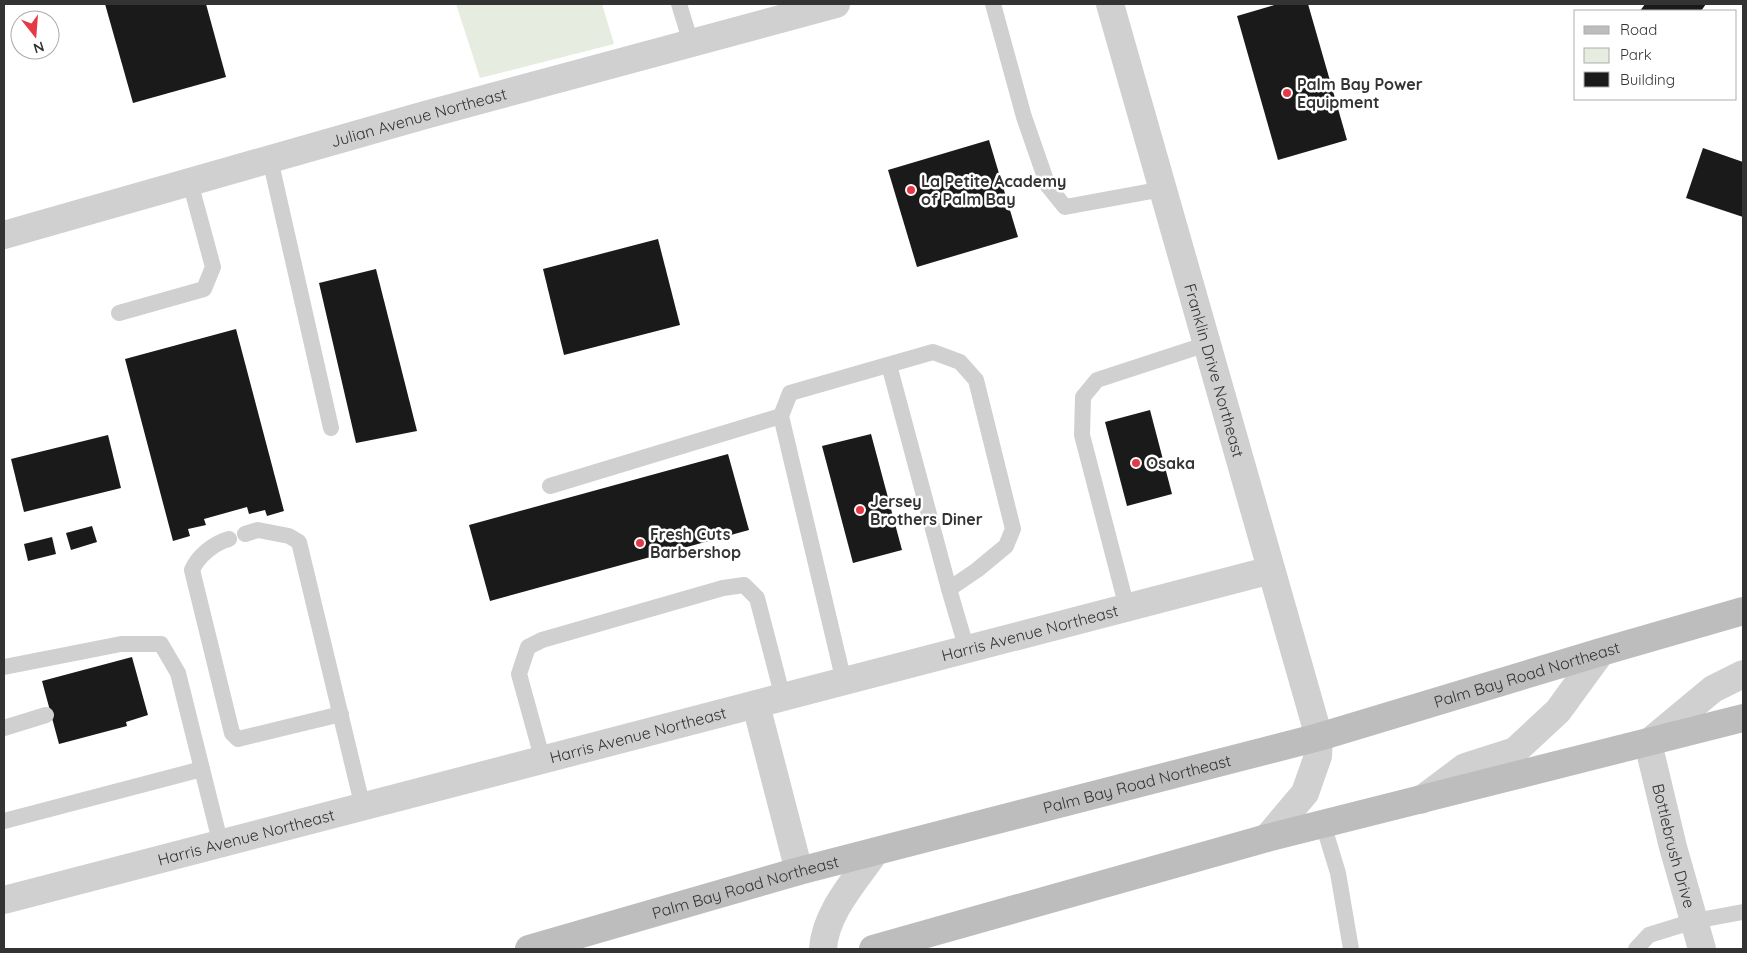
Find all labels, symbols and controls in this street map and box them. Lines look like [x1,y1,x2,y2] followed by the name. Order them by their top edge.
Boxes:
[10,10,60,60] north arrow
[1574,10,1737,100] legend
[1620,20,1657,39] text: Road
[31,37,46,58] text: N
[1620,45,1652,64] text: Park
[1620,70,1675,89] text: Building
[1297,74,1423,112] place label: Palm Bay Power Equipment
[328,83,509,151] street label: Julian Avenue Northeast
[1281,87,1293,99] marker: Palm Bay Power Equipment
[921,171,1066,209] place label: La Petite Academy of Palm Bay
[905,184,917,196] marker: La Petite Academy of Palm Bay
[1180,281,1249,460] street label: Franklin Drive Northeast
[1146,453,1195,473] place label: Osaka
[1130,457,1142,469] marker: Osaka
[870,491,983,529] place label: Jersey Brothers Diner
[854,504,866,516] marker: Jersey Brothers Diner
[650,524,741,562] place label: Fresh Cuts Barbershop
[634,537,646,549] marker: Fresh Cuts Barbershop
[939,600,1120,665] street label: Harris Avenue Northeast
[1431,637,1622,712] street label: Palm Bay Road Northeast
[547,702,728,768] street label: Harris Avenue Northeast
[1041,750,1233,818] street label: Palm Bay Road Northeast
[1648,781,1700,910] street label: Bottlebrush Drive
[155,804,336,870] street label: Harris Avenue Northeast
[650,851,841,923] street label: Palm Bay Road Northeast

